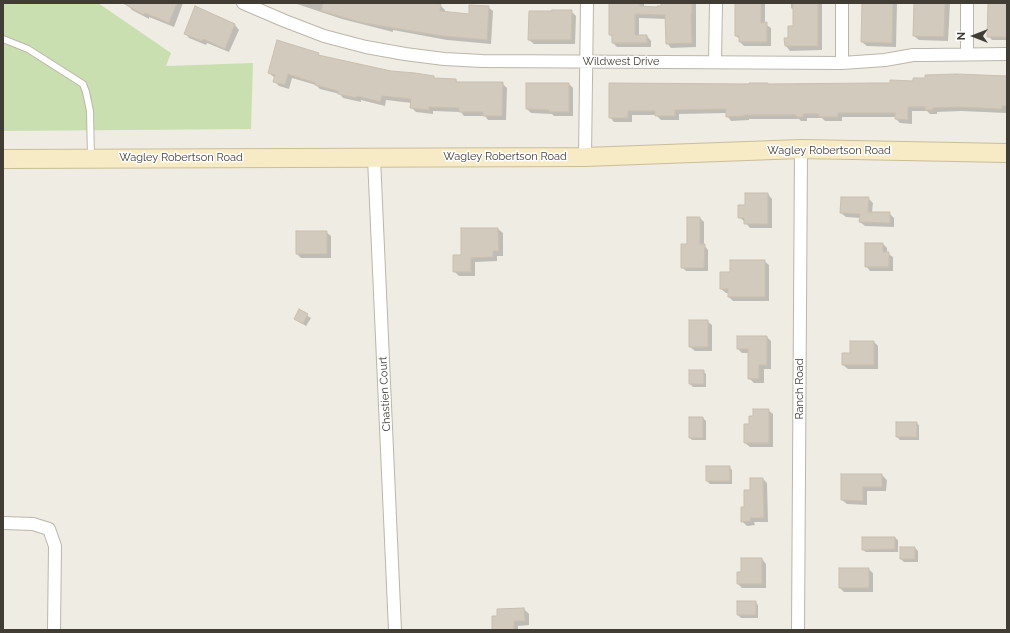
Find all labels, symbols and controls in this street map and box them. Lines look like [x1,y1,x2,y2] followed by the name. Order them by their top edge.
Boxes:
[954,16,994,56] north arrow
[955,32,968,40] text: N
[583,55,659,69] street label: Wildwest Drive
[767,144,891,158] street label: Wagley Robertson Road
[443,150,567,164] street label: Wagley Robertson Road
[119,151,243,165] street label: Wagley Robertson Road
[376,356,394,432] street label: Chastien Court
[793,358,807,420] street label: Ranch Road

